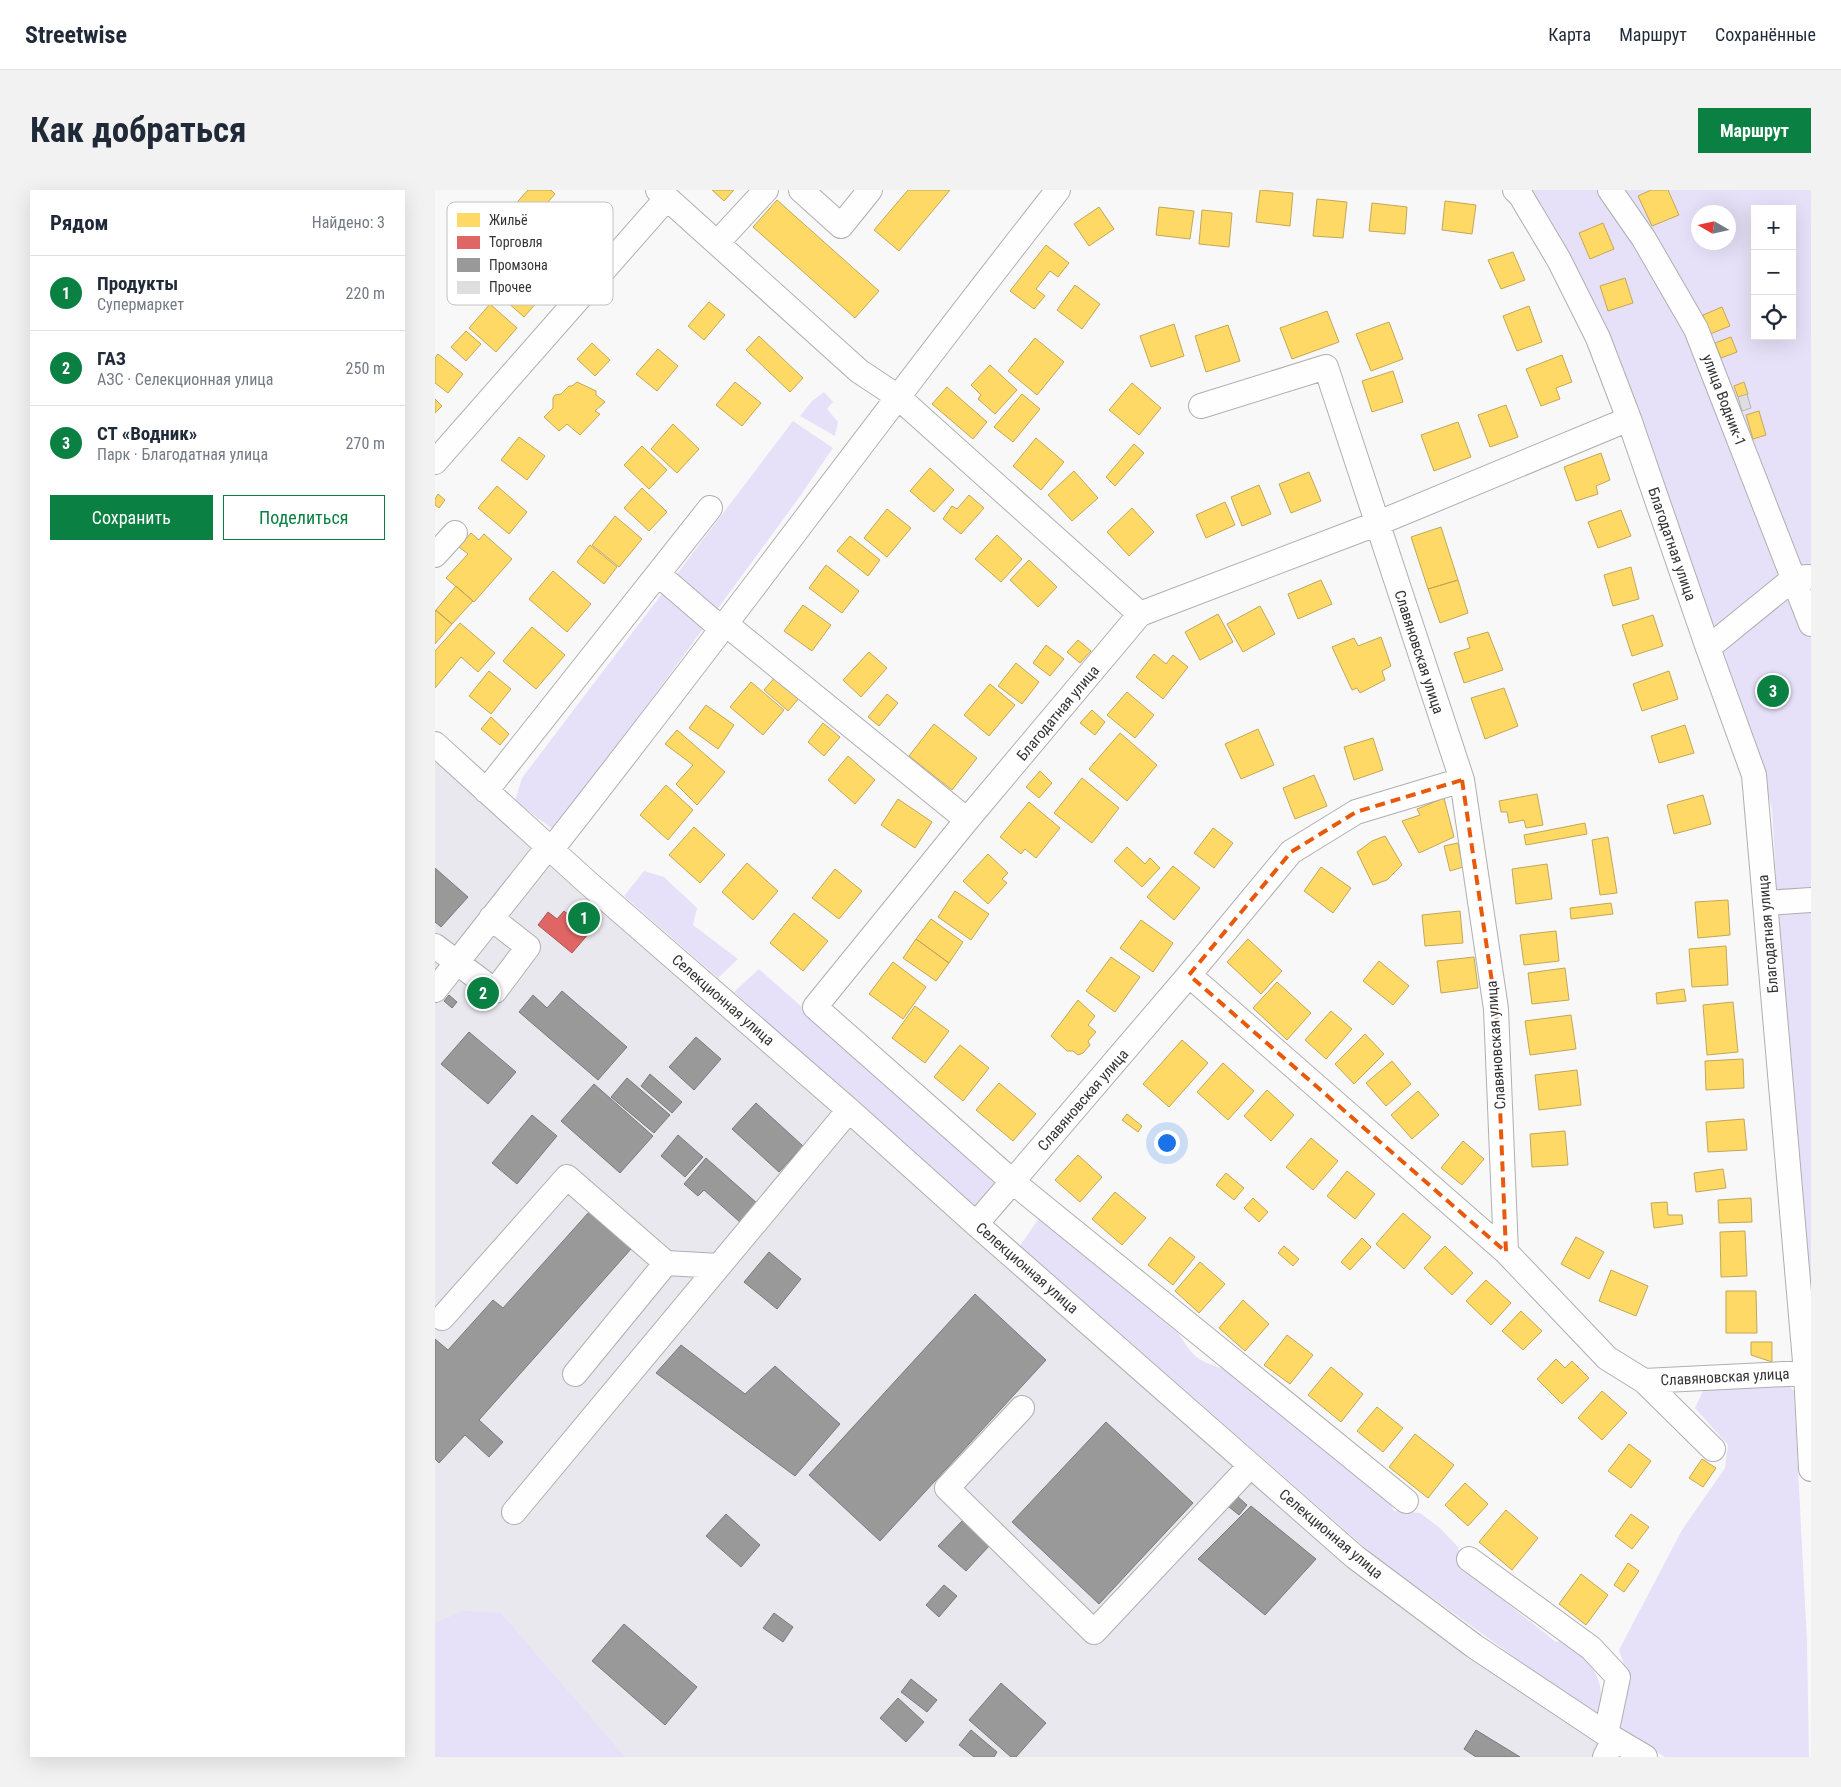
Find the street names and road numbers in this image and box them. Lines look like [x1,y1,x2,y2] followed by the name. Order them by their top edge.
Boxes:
[1698,352,1750,448] street label: улица Водник-1
[1644,485,1700,603] street label: Благодатная улица
[1390,588,1448,716] street label: Славяновская улица
[1013,662,1103,764] street label: Благодатная улица
[1754,874,1782,994] street label: Благодатная улица
[668,951,778,1049] street label: Селекционная улица
[1483,980,1509,1110] street label: Славяновская улица
[1034,1045,1132,1155] street label: Славяновская улица
[972,1219,1082,1317] street label: Селекционная улица
[1660,1365,1790,1389] street label: Славяновская улица
[1275,1485,1387,1583] street label: Селекционная улица

